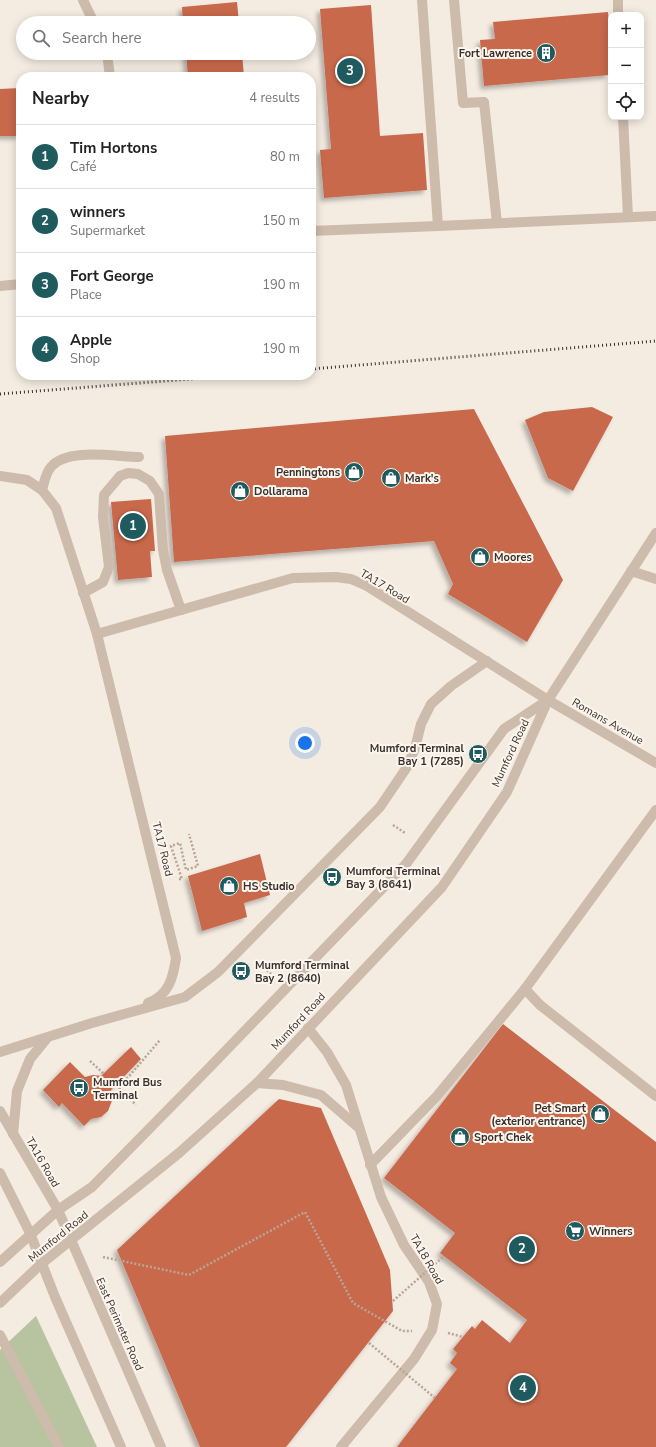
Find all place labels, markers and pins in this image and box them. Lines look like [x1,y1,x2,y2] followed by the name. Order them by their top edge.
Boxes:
[535,42,557,64] building icon: Fort Lawrence
[459,46,532,61] place label: Fort Lawrence
[337,56,363,86] pin: 3
[343,461,365,483] shop icon: Penningtons
[276,465,340,480] place label: Penningtons
[380,467,402,489] shop icon: Mark's
[405,471,439,486] place label: Mark's
[229,480,251,502] shop icon: Dollarama
[254,484,308,499] place label: Dollarama
[120,511,146,541] pin: 1
[469,546,491,568] shop icon: Moores
[494,550,532,565] place label: Moores
[370,741,464,769] place label: Mumford Terminal Bay 1 (7285)
[467,743,489,765] bus stop icon: Mumford Terminal Bay 1 (7285)
[346,864,441,892] place label: Mumford Terminal Bay 3 (8641)
[321,866,343,888] bus stop icon: Mumford Terminal Bay 3 (8641)
[218,875,240,897] shop icon: HS Studio
[243,879,295,894] place label: HS Studio
[255,958,350,986] place label: Mumford Terminal Bay 2 (8640)
[230,960,252,982] bus stop icon: Mumford Terminal Bay 2 (8640)
[93,1075,162,1103] place label: Mumford Bus Terminal
[68,1077,90,1099] bus stop icon: Mumford Bus Terminal
[491,1101,587,1129] place label: Pet Smart (exterior entrance)
[589,1103,611,1125] shop icon: Pet Smart (exterior entrance)
[449,1126,471,1148] shop icon: Sport Chek
[474,1130,533,1145] place label: Sport Chek
[564,1220,586,1242] supermarket icon: Winners
[589,1224,633,1239] place label: Winners
[509,1234,535,1264] pin: 2
[510,1373,536,1403] pin: 4

